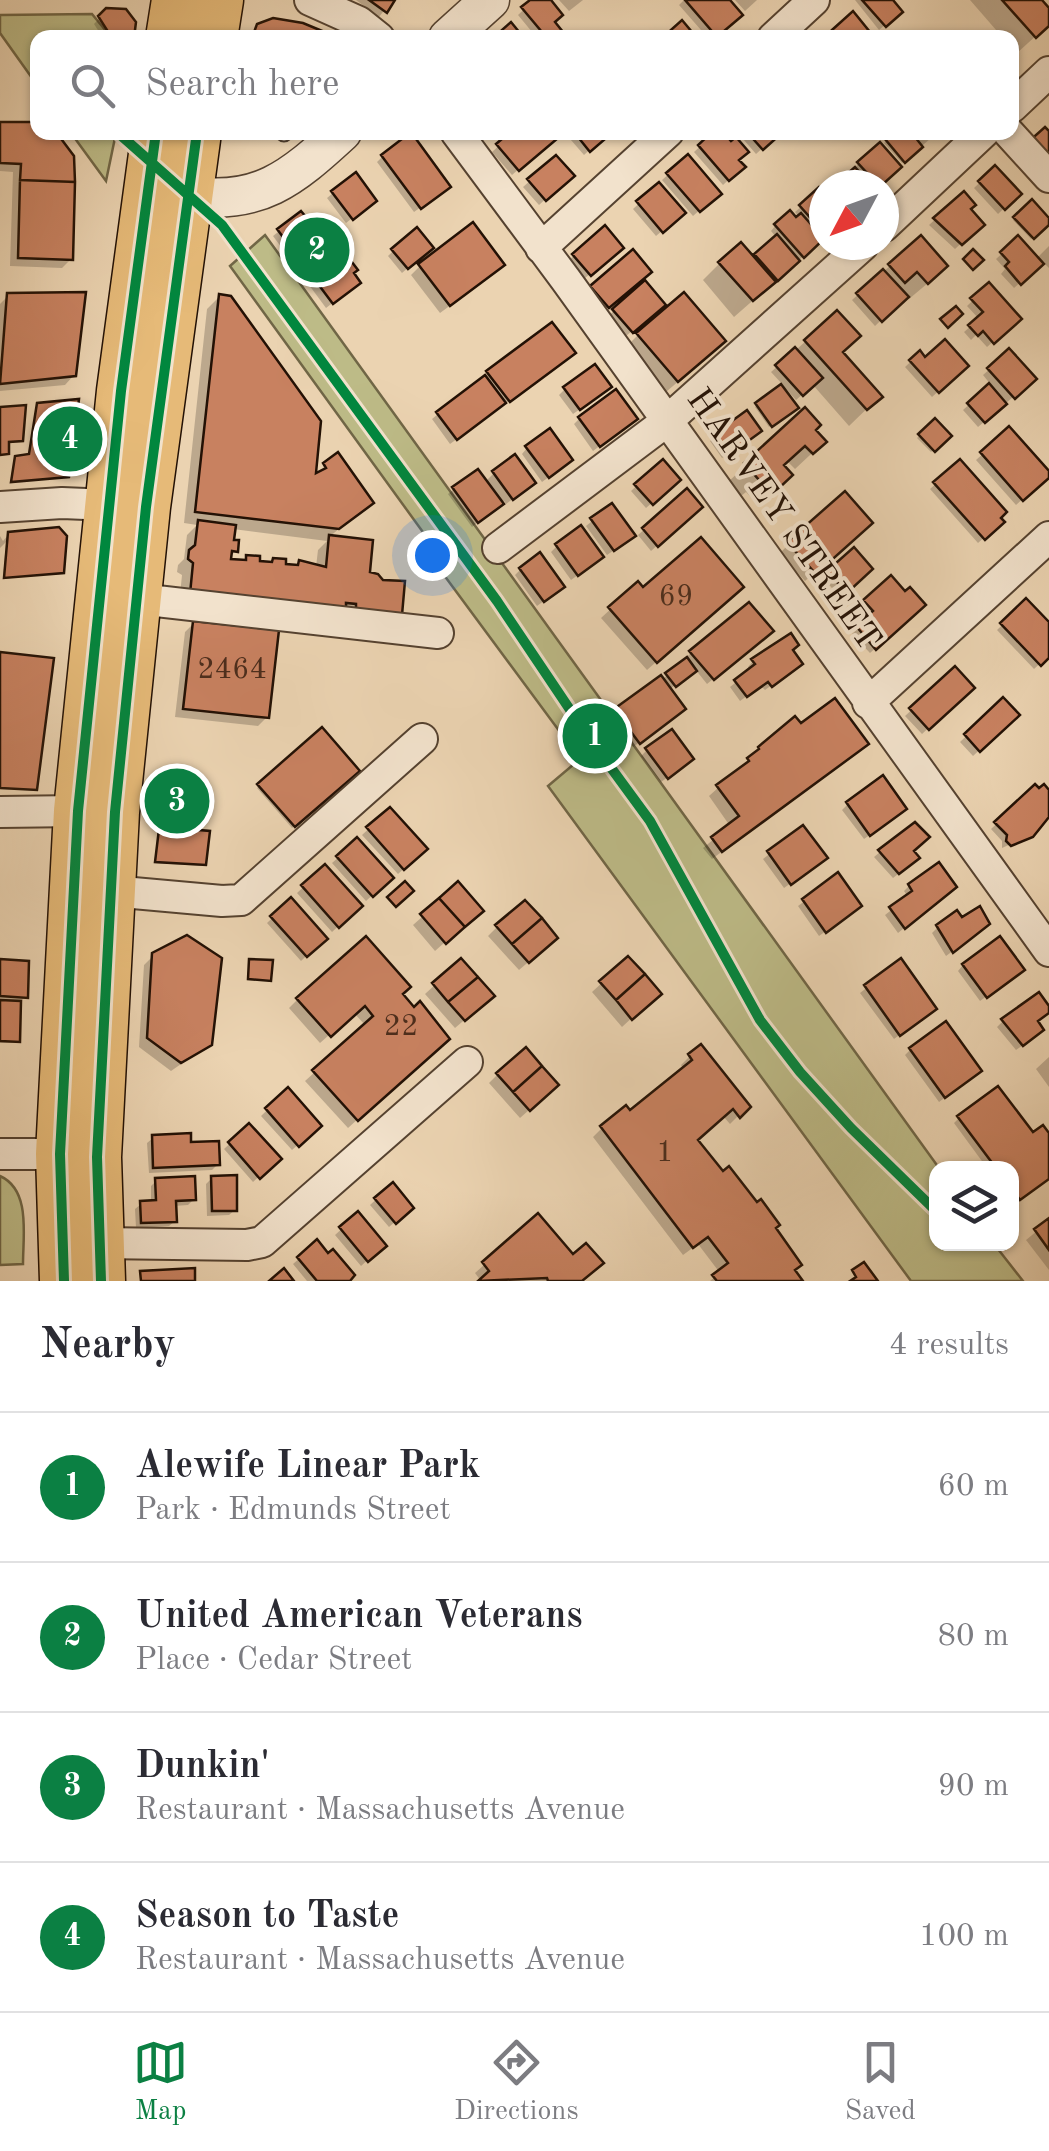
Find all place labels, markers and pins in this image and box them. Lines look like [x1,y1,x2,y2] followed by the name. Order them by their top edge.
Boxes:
[284,212,350,288] pin: 2
[38,402,102,476] pin: 4
[562,698,628,774] pin: 1
[144,764,210,838] pin: 3

